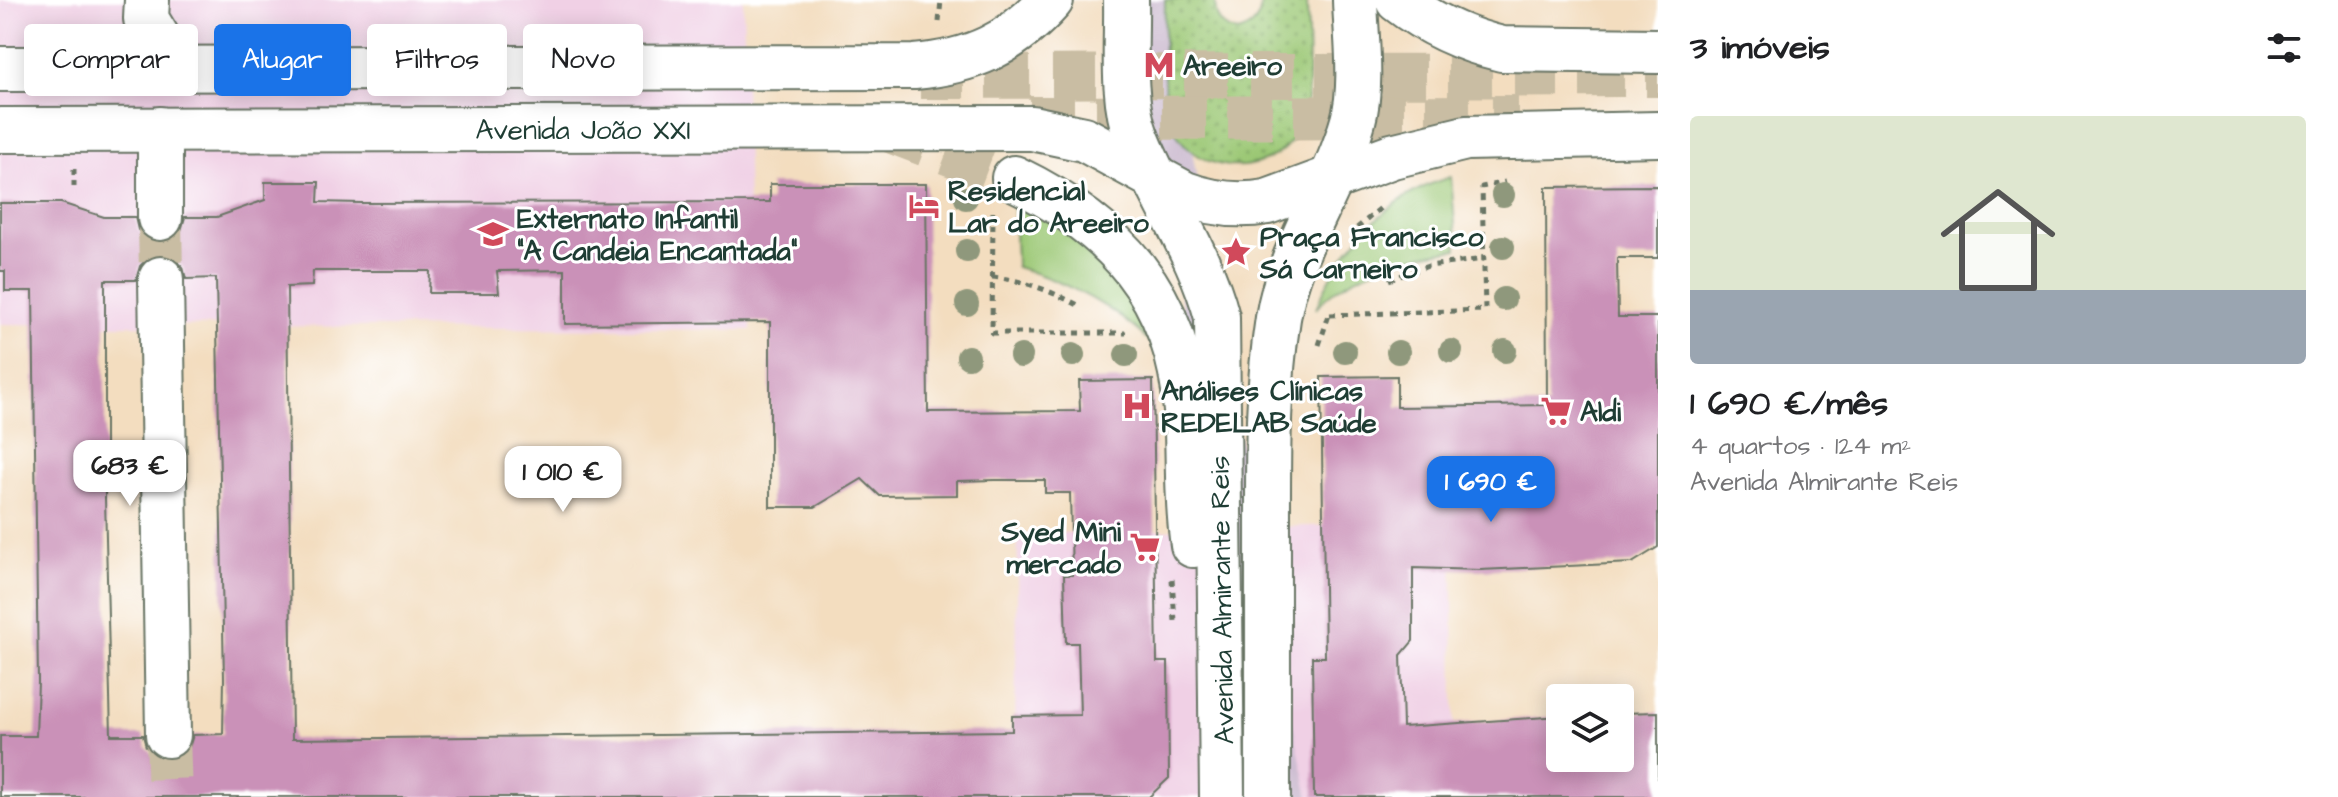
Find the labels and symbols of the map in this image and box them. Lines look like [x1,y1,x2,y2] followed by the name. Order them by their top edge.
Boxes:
[1183,47,1282,86] place label: Areeiro
[1142,48,1176,82] metro station icon: Areeiro
[475,111,691,150] street label: Avenida João XXI
[948,172,1149,243] place label: Residencial Lar do Areeiro
[907,189,941,223] hotel icon: Residencial Lar do Areeiro
[517,200,798,271] place label: Externato Infantil "A Candeia Encantada"
[476,217,510,251] school or university icon: Externato Infantil "A Candeia Encantada"
[1259,218,1484,289] place label: Praça Francisco Sá Carneiro
[1219,235,1253,269] place icon: Praça Francisco Sá Carneiro
[1161,372,1377,443] place label: Análises Clínicas REDELAB Saúde
[1120,389,1154,423] hospital icon: Análises Clínicas REDELAB Saúde
[1580,393,1622,432] place label: Aldi
[1539,394,1573,428] supermarket icon: Aldi
[74,440,186,508] pin: 683 €
[489,446,637,514] pin: 1 010 €
[1200,455,1245,745] street label: Avenida Almirante Reis
[1417,456,1565,524] pin: 1 690 €
[1000,513,1122,584] place label: Syed Mini mercado
[1128,530,1162,564] supermarket icon: Syed Mini mercado

